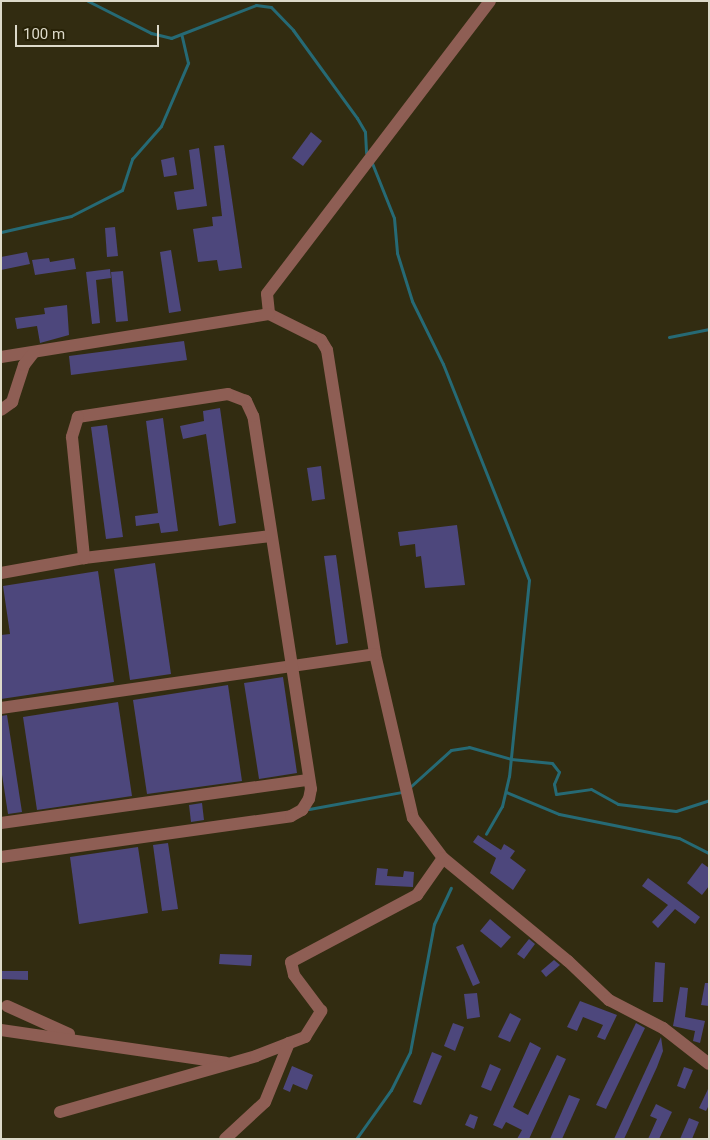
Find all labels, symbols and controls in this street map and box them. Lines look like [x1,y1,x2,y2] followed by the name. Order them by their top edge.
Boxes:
[18,15,161,47] scale bar
[23,25,65,43] text: 100 m

